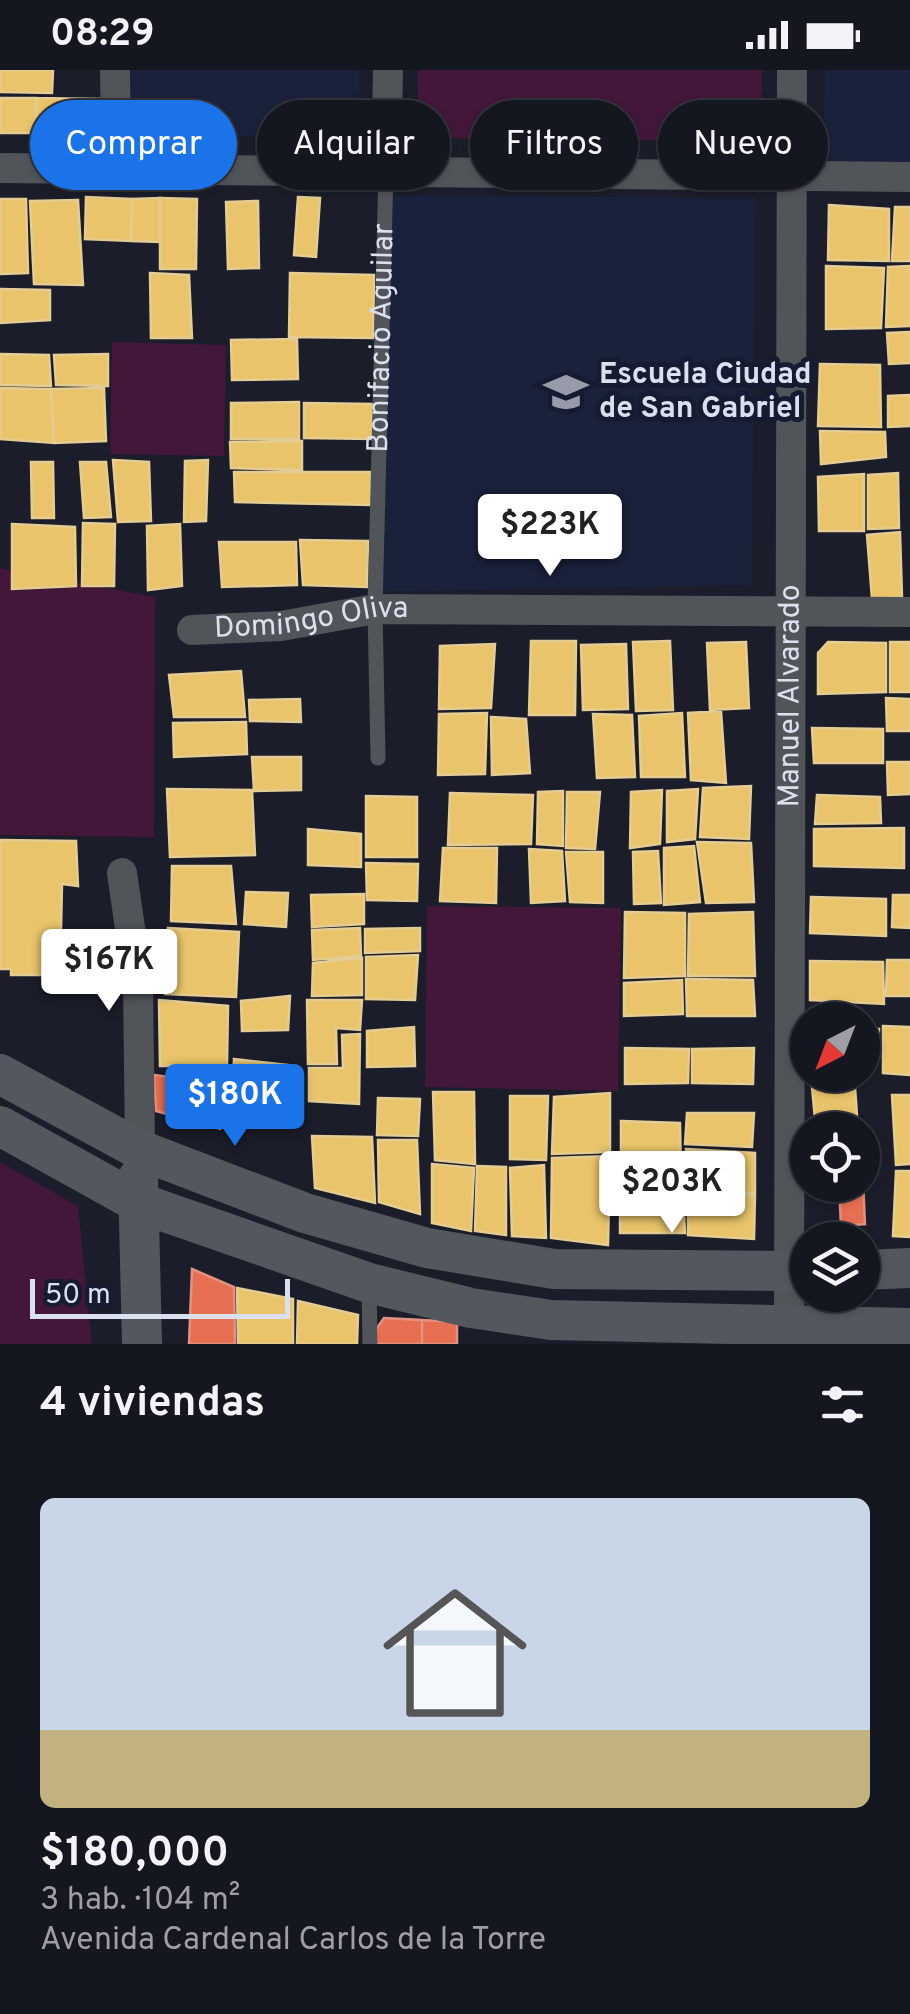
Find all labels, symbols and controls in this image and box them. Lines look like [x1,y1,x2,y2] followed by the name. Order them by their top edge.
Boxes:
[50,11,155,60] text: 08:29
[30,100,237,190] chip: Comprar
[257,100,450,190] chip: Alquilar
[470,100,638,190] chip: Filtros
[658,100,828,190] chip: Nuevo
[360,223,403,453] street label: Bonifacio Aguilar
[599,357,811,428] place label: Escuela Ciudad de San Gabriel
[542,368,590,416] school or university icon: Escuela Ciudad de San Gabriel
[480,494,620,579] pin: $223K
[500,506,600,546] text: $223K
[772,584,809,808] street label: Manuel Alvarado
[213,590,408,647] street label: Domingo Oliva
[39,929,179,1014] pin: $167K
[63,941,155,981] text: $167K
[790,1002,880,1092] north arrow
[790,1002,880,1312] map controls
[165,1064,305,1149] pin: $180K
[187,1076,283,1116] text: $180K
[790,1112,880,1202] button: locate
[602,1151,742,1236] pin: $203K
[621,1163,723,1203] text: $203K
[790,1222,880,1312] button: layers
[30,1274,290,1318] scale bar
[45,1278,111,1314] text: 50 m
[815,1377,870,1432] icon: filters
[40,1378,265,1431] text: 4 viviendas
[365,1563,545,1743] icon: home
[40,1828,229,1881] text: $180,000
[40,1881,240,1921] text: 3 hab. · 104 m²
[40,1921,546,1961] text: Avenida Cardenal Carlos de la Torre

